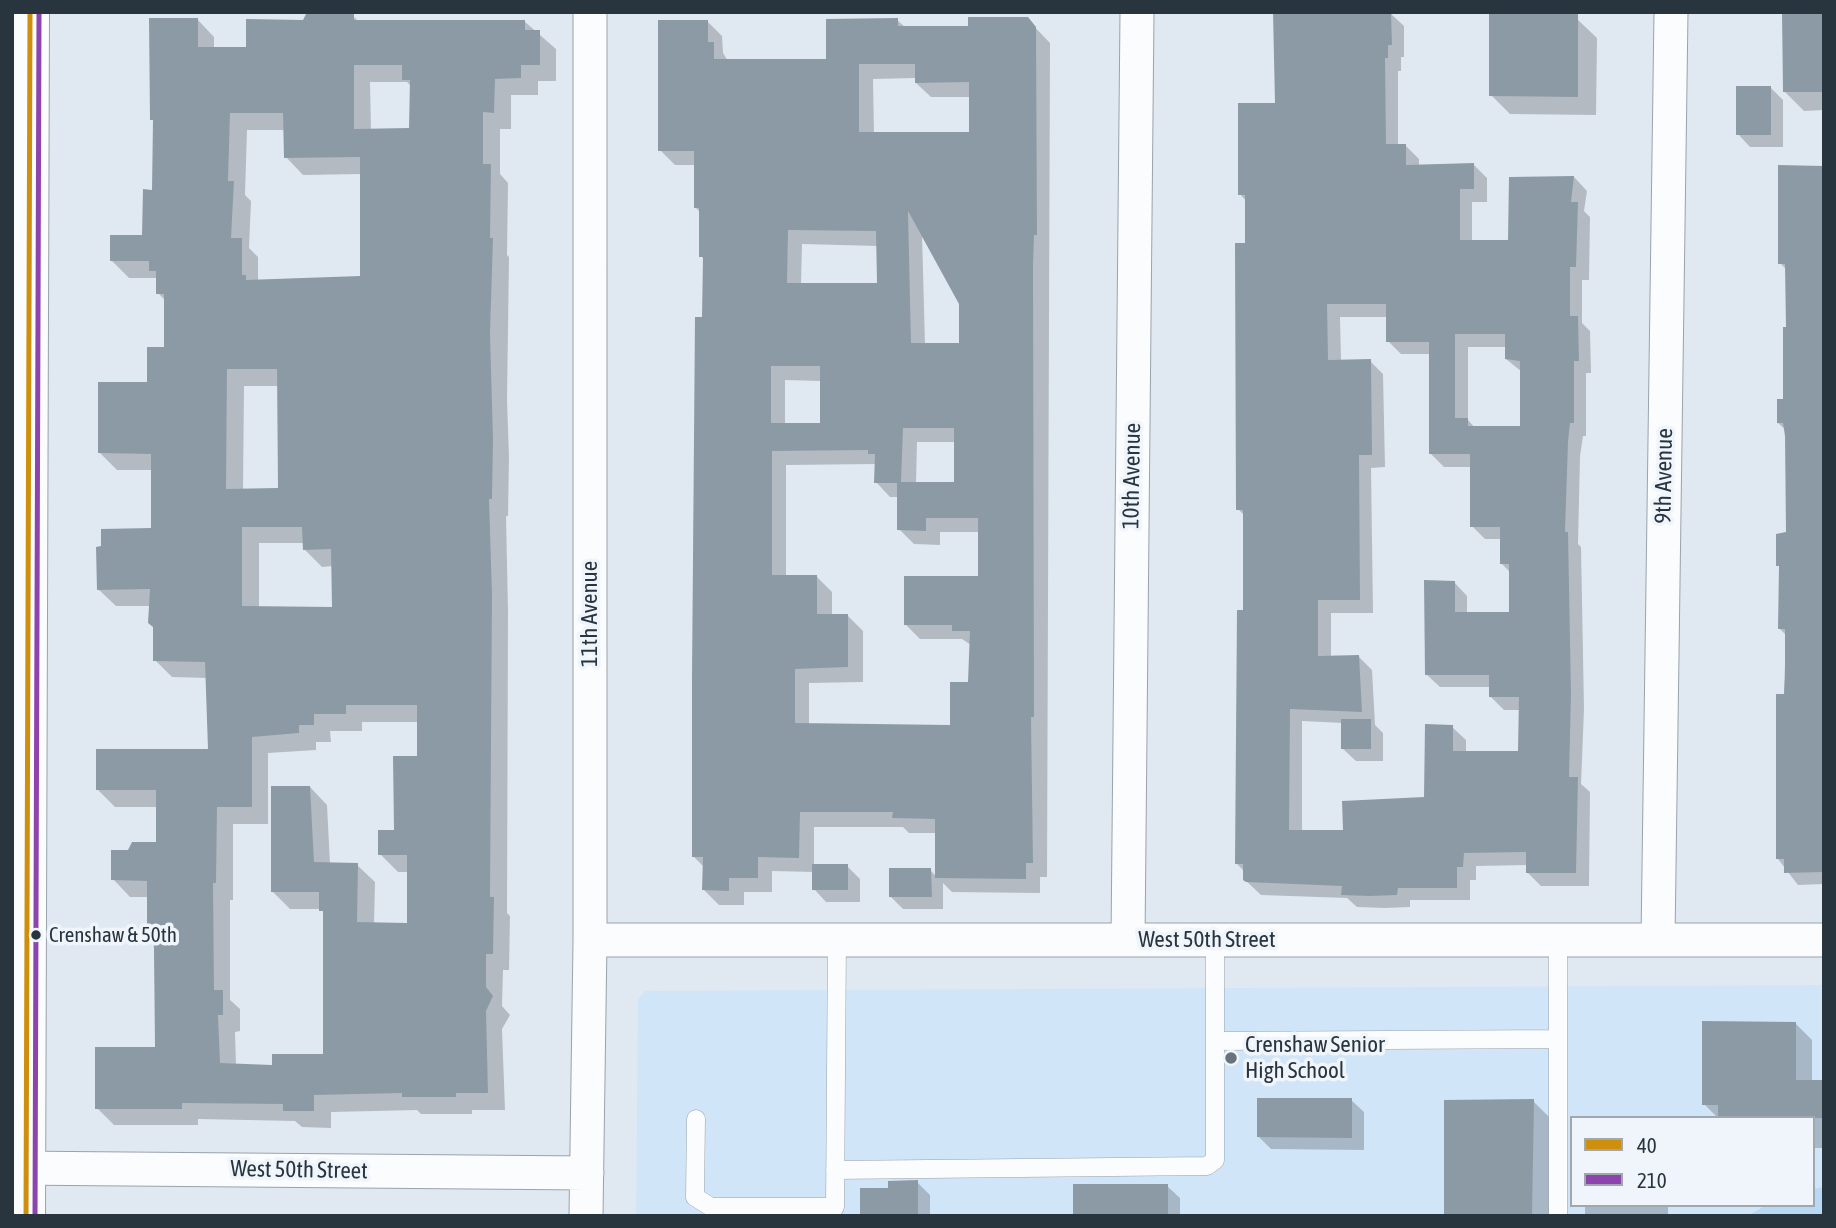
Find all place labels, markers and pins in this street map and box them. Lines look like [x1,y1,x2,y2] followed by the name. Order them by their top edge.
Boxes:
[49,922,177,948] place label: Crenshaw & 50th
[29,928,43,942] marker: Crenshaw & 50th
[1245,1031,1385,1085] place label: Crenshaw Senior High School
[1223,1050,1239,1066] marker: Crenshaw Senior High School

